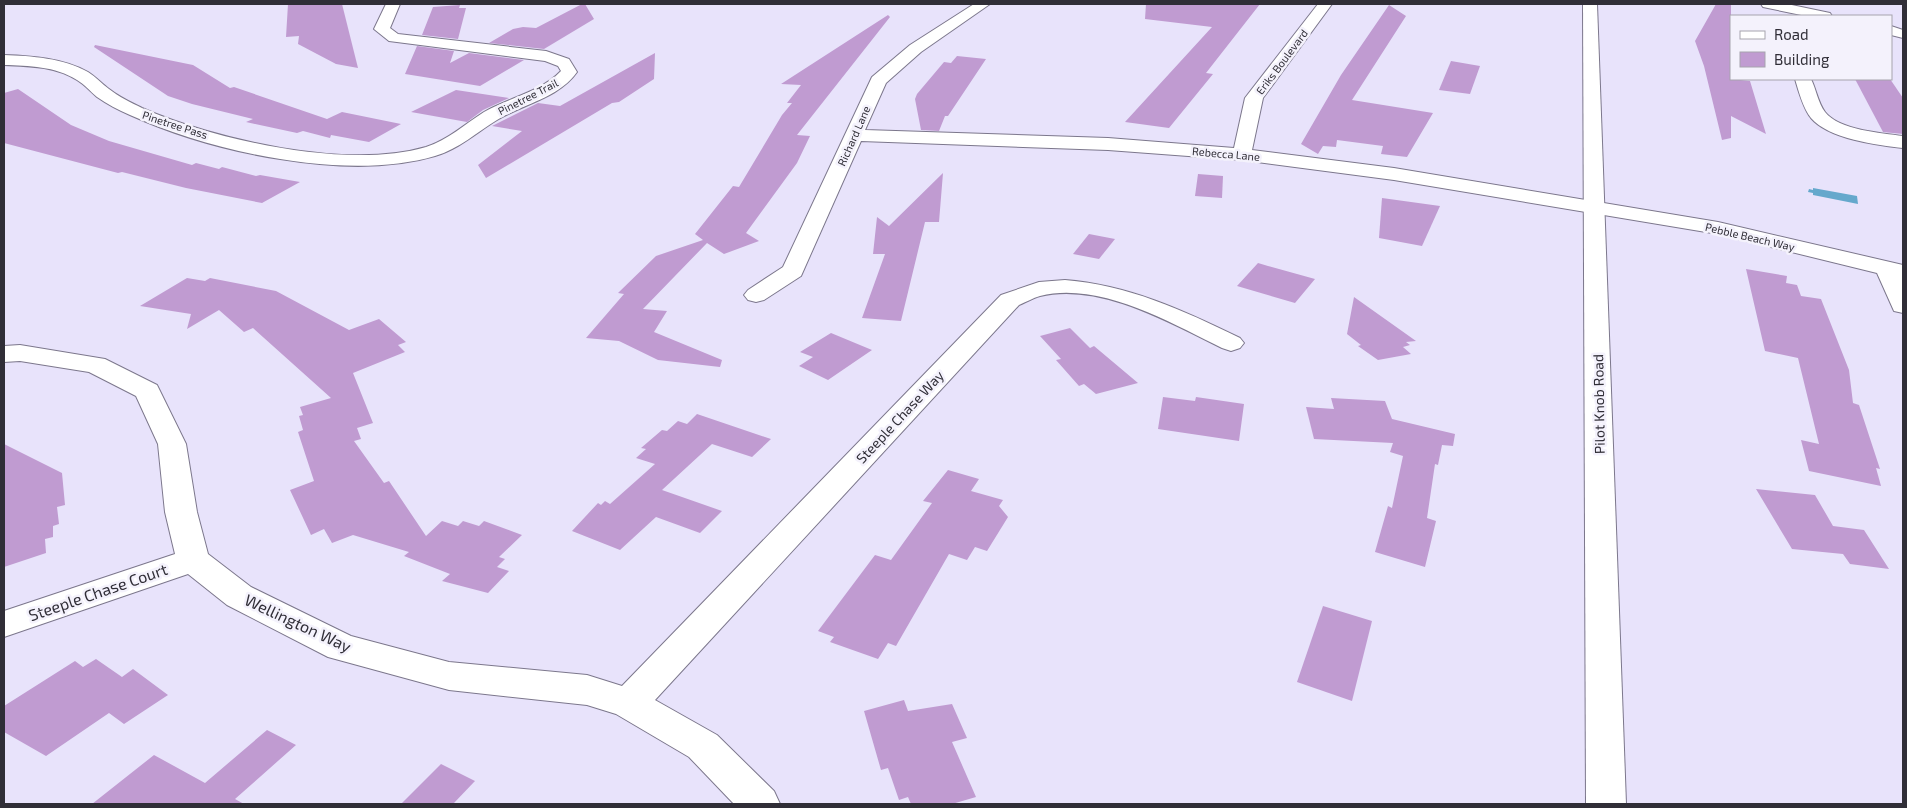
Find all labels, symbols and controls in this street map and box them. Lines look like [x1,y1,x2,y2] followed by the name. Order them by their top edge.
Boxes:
[1730,15,1892,80] legend
[1774,25,1809,43] text: Road
[1253,27,1310,97] street label: Eriks Boulevard
[1774,50,1830,68] text: Building
[496,75,561,117] street label: Pinetree Trail
[835,104,873,168] street label: Richard Lane
[141,108,210,141] street label: Pinetree Pass
[1192,144,1261,163] street label: Rebecca Lane
[1704,220,1796,253] street label: Pebble Beach Way
[1589,354,1608,454] street label: Pilot Knob Road
[852,366,947,467] street label: Steeple Chase Way
[26,559,170,624] street label: Steeple Chase Court
[242,590,355,656] street label: Wellington Way

